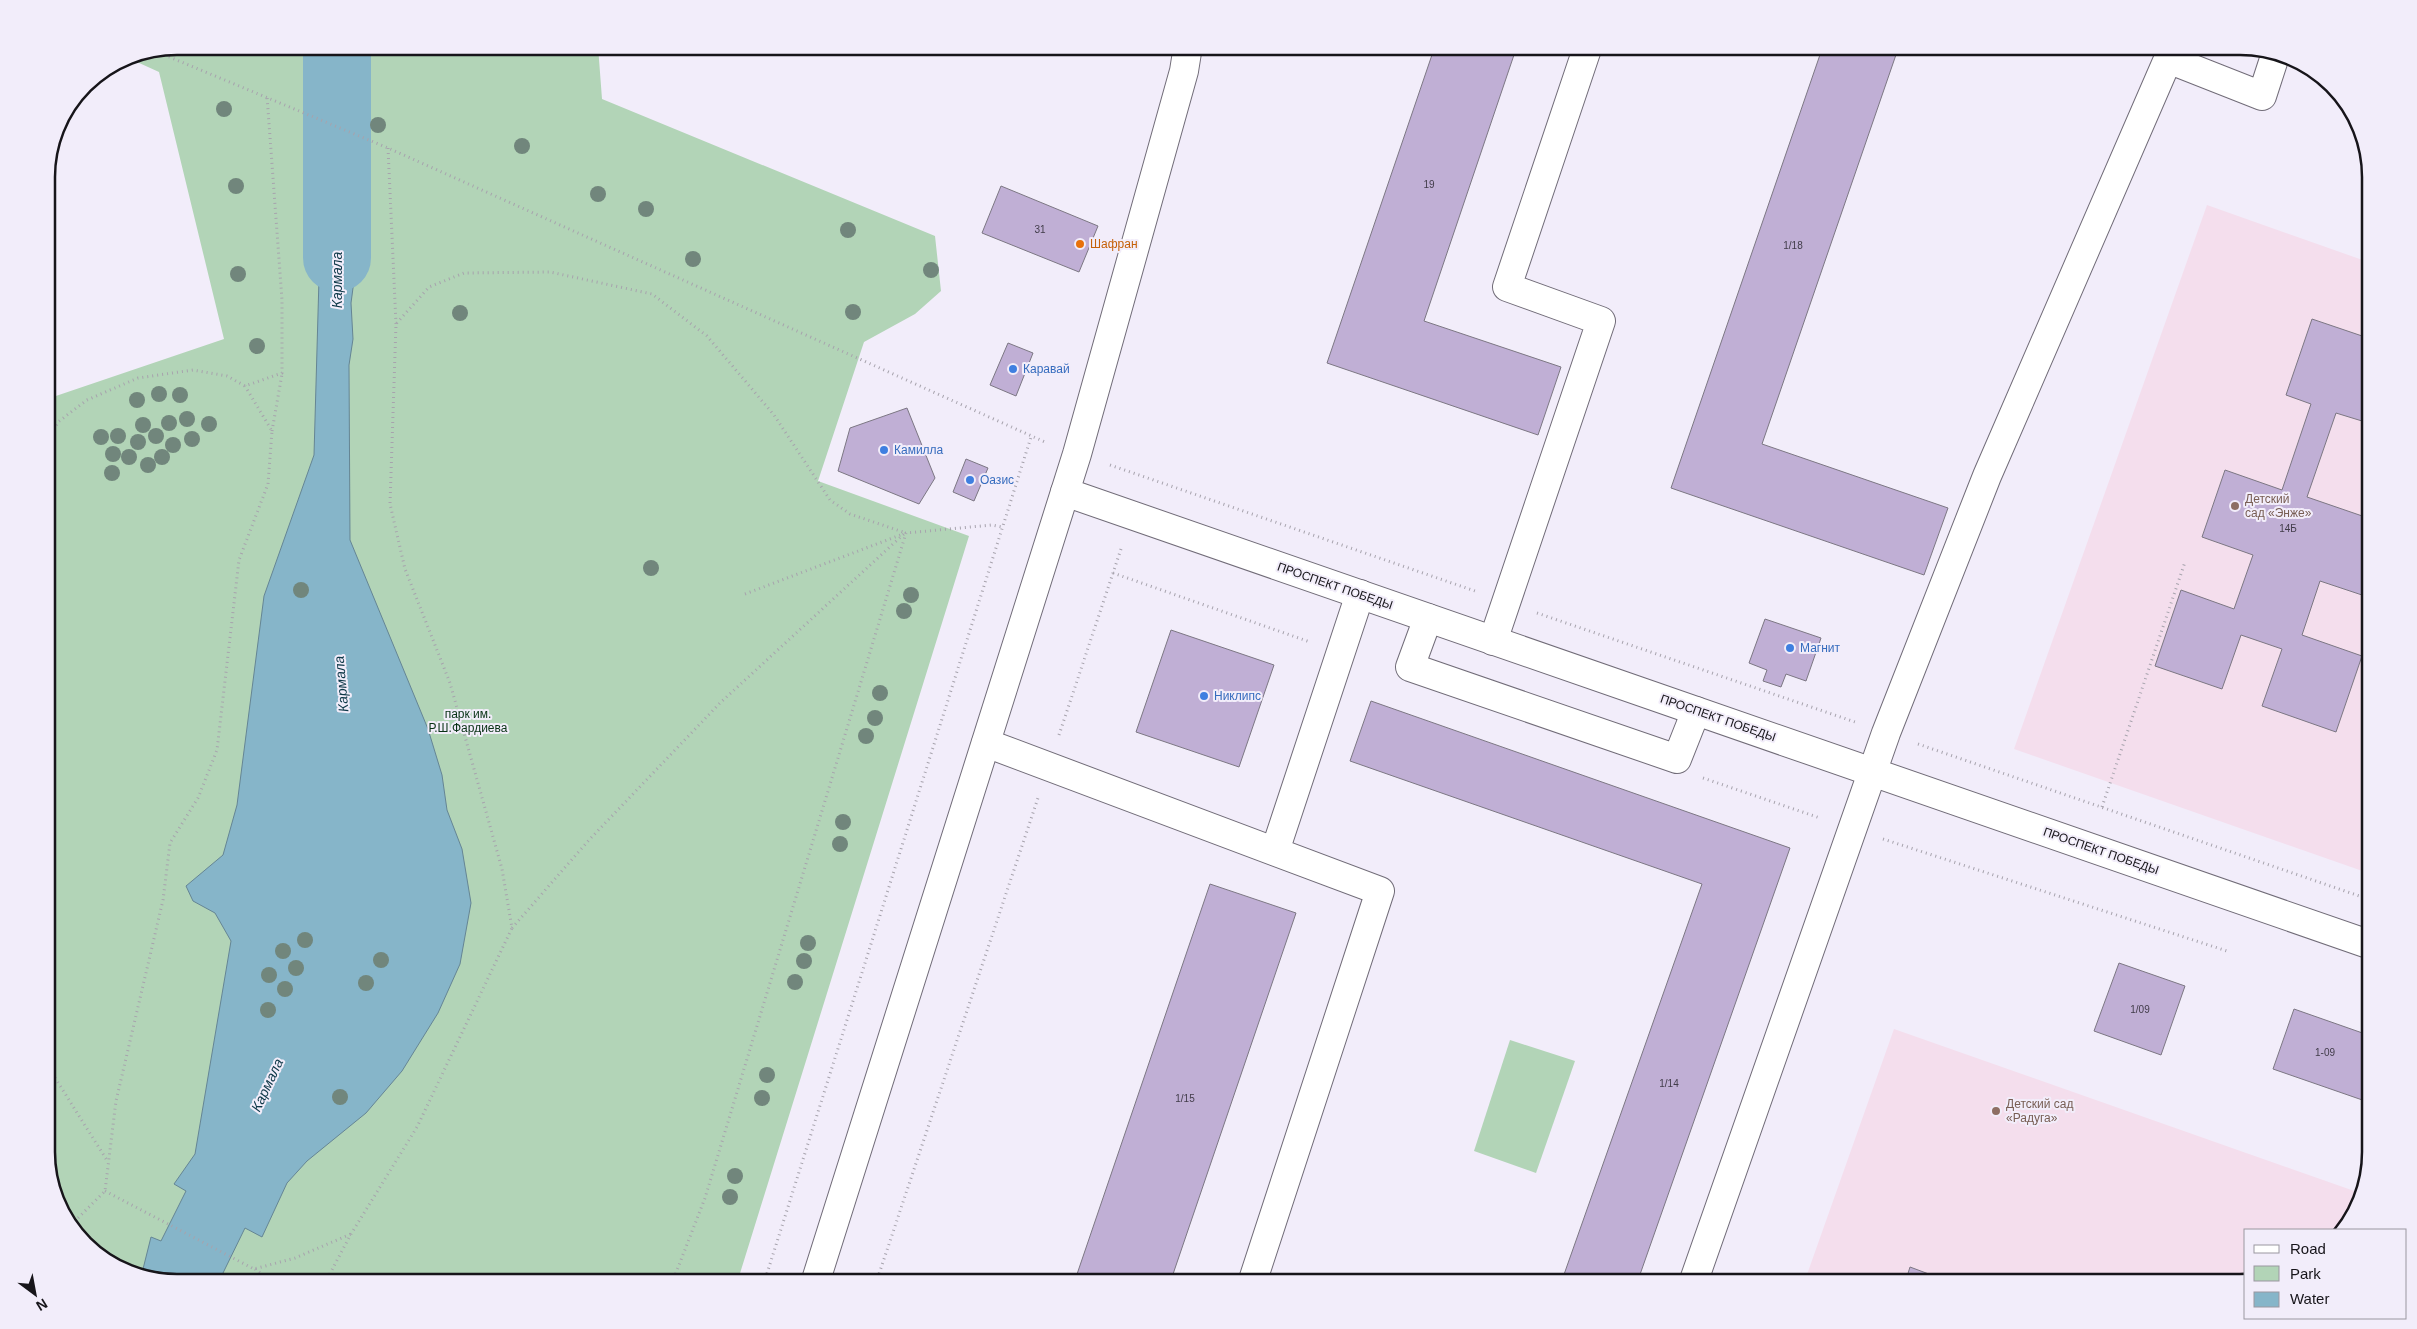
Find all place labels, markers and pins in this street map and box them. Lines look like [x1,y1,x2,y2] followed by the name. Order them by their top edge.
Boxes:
[1090,237,1138,251] place label: Шафран
[1074,238,1086,250] marker: Шафран
[1023,362,1070,376] place label: Каравай
[1007,363,1019,375] marker: Каравай
[894,443,944,457] place label: Камилла
[878,444,890,456] marker: Камилла
[980,473,1014,487] place label: Оазис
[964,474,976,486] marker: Оазис
[2245,492,2312,520] place label: Детский сад «Энже»
[2229,500,2241,512] marker: Детский сад «Энже»
[1800,641,1841,655] place label: Магнит
[1784,642,1796,654] marker: Магнит
[1214,689,1261,703] place label: Никлипс
[1198,690,1210,702] marker: Никлипс
[2006,1097,2073,1125] place label: Детский сад «Радуга»
[1990,1105,2002,1117] marker: Детский сад «Радуга»

